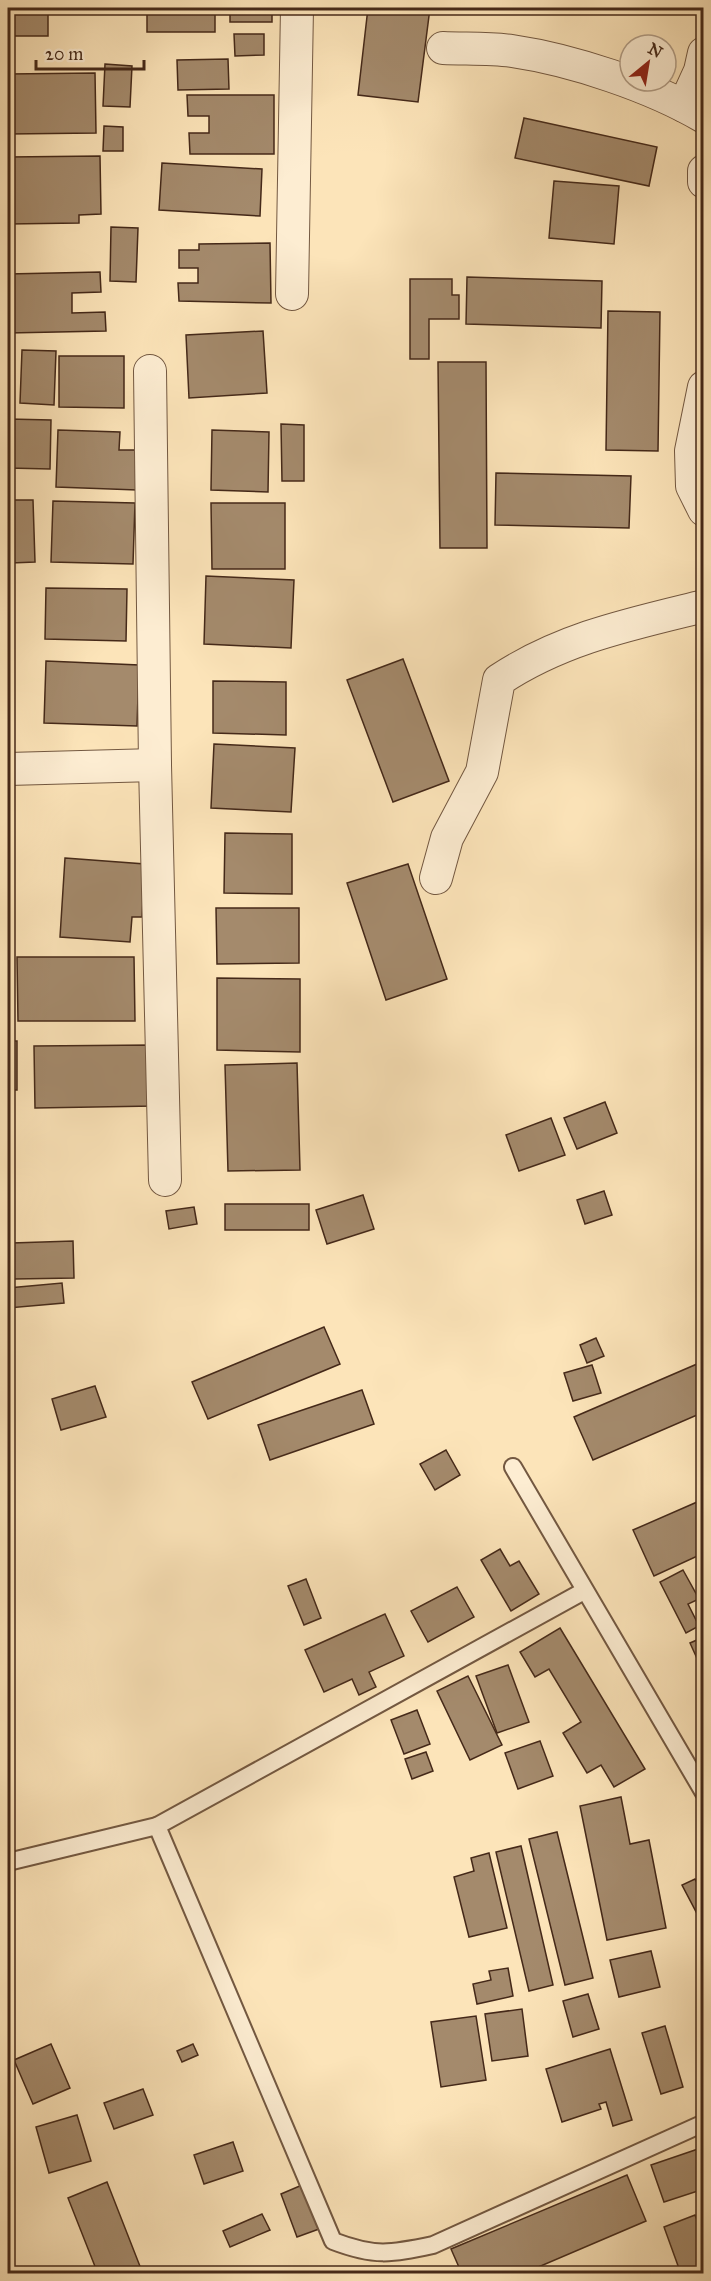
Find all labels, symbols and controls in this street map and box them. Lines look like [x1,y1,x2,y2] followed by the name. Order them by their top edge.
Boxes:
[36,33,144,71] scale bar
[618,33,678,93] north arrow
[645,39,666,62] text: N
[45,43,83,65] text: 20 m

